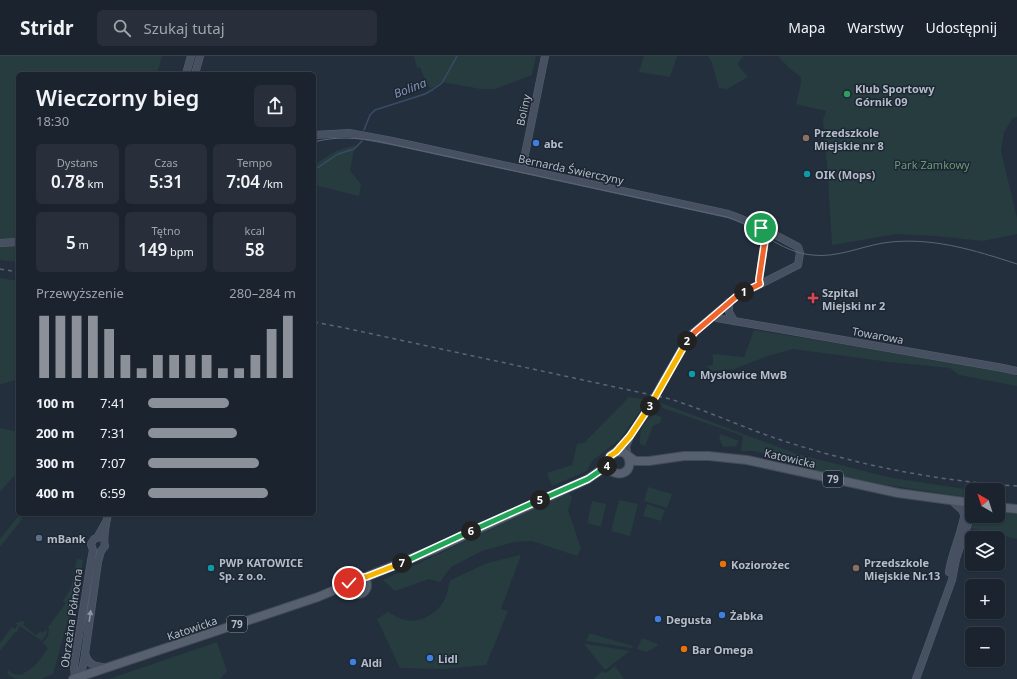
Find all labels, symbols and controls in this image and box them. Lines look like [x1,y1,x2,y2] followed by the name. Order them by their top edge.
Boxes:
[97,10,377,46] search box
[20,15,73,41] text: Stridr
[111,17,133,39] icon: search
[143,18,225,38] text: Szukaj tutaj
[788,18,825,37] text: Mapa
[847,18,904,37] text: Warstwy
[926,18,997,37] text: Udostępnij
[391,74,429,102] water label: Bolina
[855,81,935,109] place label: Klub Sportowy Górnik 09
[36,82,199,112] text: Wieczorny bieg
[254,85,296,127] button: share
[842,89,852,99] marker: Klub Sportowy Górnik 09
[512,92,534,127] street label: Boliny
[36,112,69,130] text: 18:30
[814,125,884,153] place label: Przedszkole Miejskie nr 8
[801,133,811,143] marker: Przedszkole Miejskie nr 8
[544,136,564,151] place label: abc
[531,138,541,148] marker: abc
[517,150,626,188] street label: Bernarda Świerczyny
[57,155,98,170] text: Dystans
[154,155,178,170] text: Czas
[237,155,272,170] text: Tempo
[894,157,970,172] park label: Park Zamkowy
[815,167,876,182] place label: OIK (Mops)
[802,169,812,179] marker: OIK (Mops)
[51,170,85,193] text: 0.78
[149,170,183,193] text: 5:31
[226,170,260,193] text: 7:04
[85,176,104,191] text: km
[260,176,283,191] text: /km
[744,211,778,245] pin
[750,217,772,239] icon: arrive
[152,223,180,238] text: Tętno
[245,223,265,238] text: kcal
[66,231,76,254] text: 5
[76,237,89,252] text: m
[138,238,167,261] text: 149
[245,238,264,261] text: 58
[167,244,194,259] text: bpm
[734,282,754,302] pin: 1
[36,284,124,302] text: Przewyższenie
[229,284,296,302] text: 280–284 m
[741,284,747,299] text: 1
[822,285,885,313] place label: Szpital Miejski nr 2
[807,292,819,304] marker: Szpital Miejski nr 2
[851,323,905,347] street label: Towarowa
[677,331,697,351] pin: 2
[684,333,690,348] text: 2
[700,367,787,382] place label: Mysłowice MwB
[687,369,697,379] marker: Mysłowice MwB
[36,394,74,412] text: 100 m
[100,394,126,412] text: 7:41
[640,396,660,416] pin: 3
[647,398,653,413] text: 3
[36,424,74,442] text: 200 m
[100,424,126,442] text: 7:31
[763,445,817,471] street label: Katowicka
[36,454,74,472] text: 300 m
[100,454,126,472] text: 7:07
[597,456,617,476] pin: 4
[604,458,610,473] text: 4
[823,471,843,487] road number: 79
[965,483,1005,523] north arrow
[965,483,1005,667] map controls
[36,484,74,502] text: 400 m
[100,484,126,502] text: 6:59
[530,490,550,510] pin: 5
[537,492,543,507] text: 5
[461,521,481,541] pin: 6
[468,523,474,538] text: 6
[47,531,86,546] place label: mBank
[965,531,1005,571] button: layers
[34,533,44,543] marker: mBank
[392,553,412,573] pin: 7
[219,555,303,583] place label: PWP KATOWICE Sp. z o.o.
[399,555,405,570] text: 7
[864,555,940,583] place label: Przedszkole Miejskie Nr.13
[731,557,790,572] place label: Koziorożec
[718,559,728,569] marker: Koziorożec
[206,563,216,573] marker: PWP KATOWICE Sp. z o.o.
[851,563,861,573] marker: Przedszkole Miejskie Nr.13
[332,566,366,600] pin
[57,567,85,669] street label: Obrzeżna Północna
[338,572,360,594] icon: check
[965,579,1005,619] button: +
[730,608,763,623] place label: Żabka
[87,610,93,622] one-way arrow
[717,610,727,620] marker: Żabka
[165,612,219,644] street label: Katowicka
[666,612,712,627] place label: Degusta
[653,614,663,624] marker: Degusta
[227,616,247,632] road number: 79
[965,627,1005,667] button: −
[692,642,753,657] place label: Bar Omega
[679,644,689,654] marker: Bar Omega
[438,651,458,666] place label: Lidl
[425,653,435,663] marker: Lidl
[361,655,382,670] place label: Aldi
[348,657,358,667] marker: Aldi

